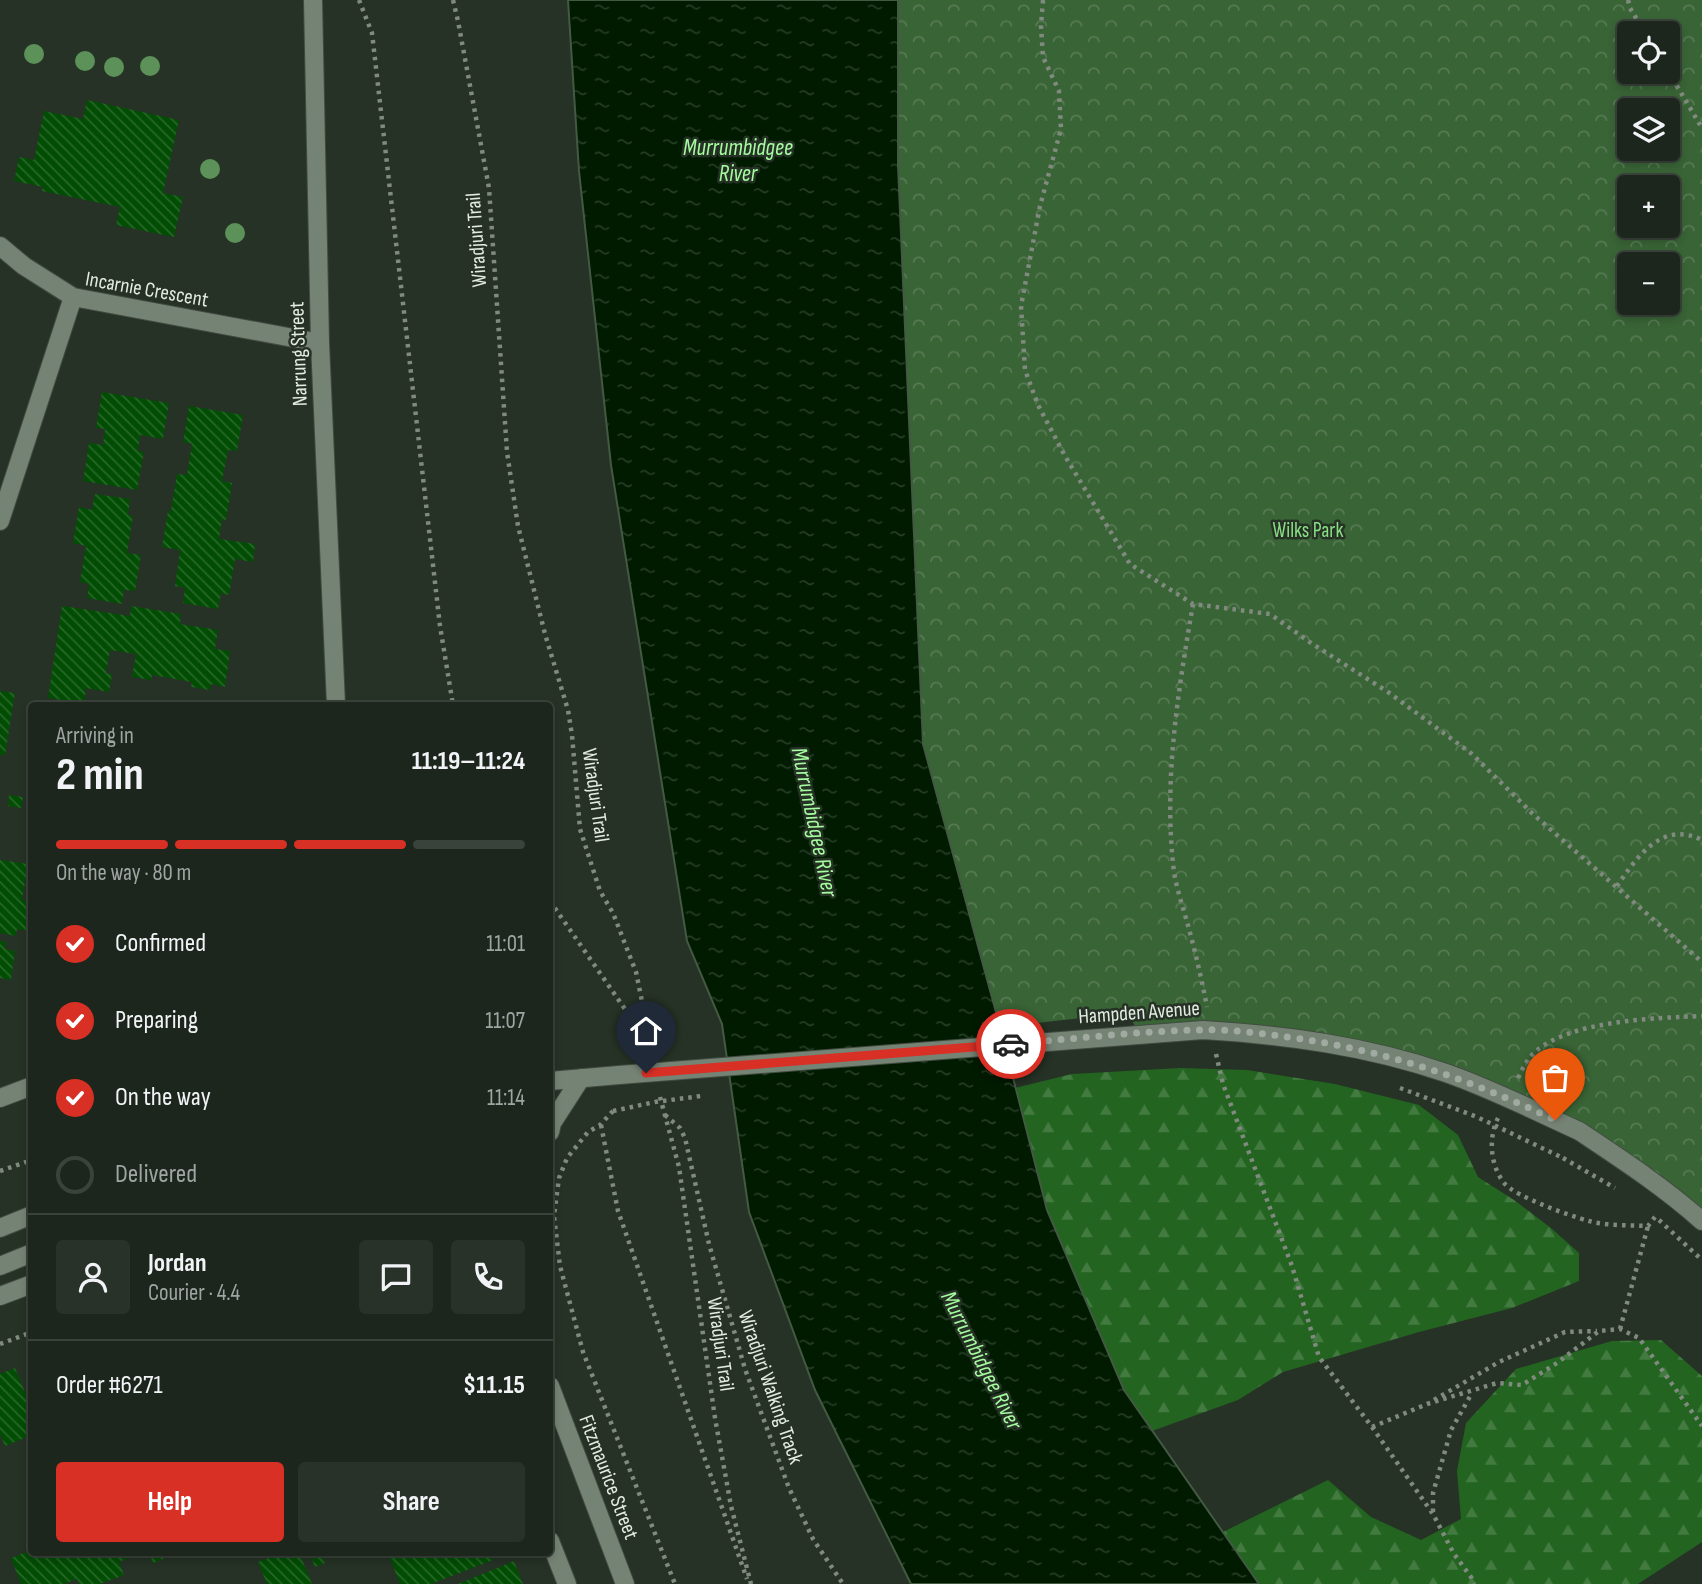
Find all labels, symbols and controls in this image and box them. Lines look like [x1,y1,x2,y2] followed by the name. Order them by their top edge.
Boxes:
[1617,21,1680,315] map controls
[1617,21,1680,84] button: locate
[1617,98,1680,161] button: layers
[683,134,793,188] water label: Murrumbidgee River
[1617,175,1680,238] button: +
[461,192,492,288] street label: Wiradjuri Trail
[1617,252,1680,315] button: −
[84,266,210,313] street label: Incarnie Crescent
[284,301,313,407] street label: Narrung Street
[1273,518,1343,543] park label: Wilks Park
[56,722,134,750] text: Arriving in
[785,745,844,901] water label: Murrumbidgee River
[412,746,525,777] text: 11:19–11:24
[577,747,614,844] street label: Wiradjuri Trail
[56,748,144,803] text: 2 min
[56,859,191,887] text: On the way · 80 m
[56,925,94,963] icon: check
[115,928,206,959] text: Confirmed
[486,930,525,958] text: 11:01
[1077,996,1201,1029] street label: Hampden Avenue
[616,1001,676,1073] pin
[56,1002,94,1040] icon: check
[115,1005,198,1036] text: Preparing
[485,1007,525,1035] text: 11:07
[976,1009,1046,1079] courier
[627,1012,665,1050] icon: home
[992,1025,1030,1063] icon: car
[1525,1048,1585,1120] pin
[1536,1059,1574,1097] icon: bag
[56,1079,94,1117] icon: check
[115,1082,211,1113] text: On the way
[487,1084,525,1112] text: 11:14
[115,1159,197,1190] text: Delivered
[56,1240,130,1314] button: person
[359,1240,433,1314] button: chat
[451,1240,525,1314] button: phone
[148,1248,206,1279] text: Jordan
[148,1279,240,1307] text: Courier · 4.4
[934,1286,1029,1436] water label: Murrumbidgee River
[702,1296,739,1393] street label: Wiradjuri Trail
[733,1307,809,1467] street label: Wiradjuri Walking Track
[56,1370,163,1401] text: Order #6271
[463,1370,525,1401] text: $11.15
[573,1412,644,1543] street label: Fitzmaurice Street
[56,1462,284,1542] button: Help
[298,1462,525,1542] button: Share

